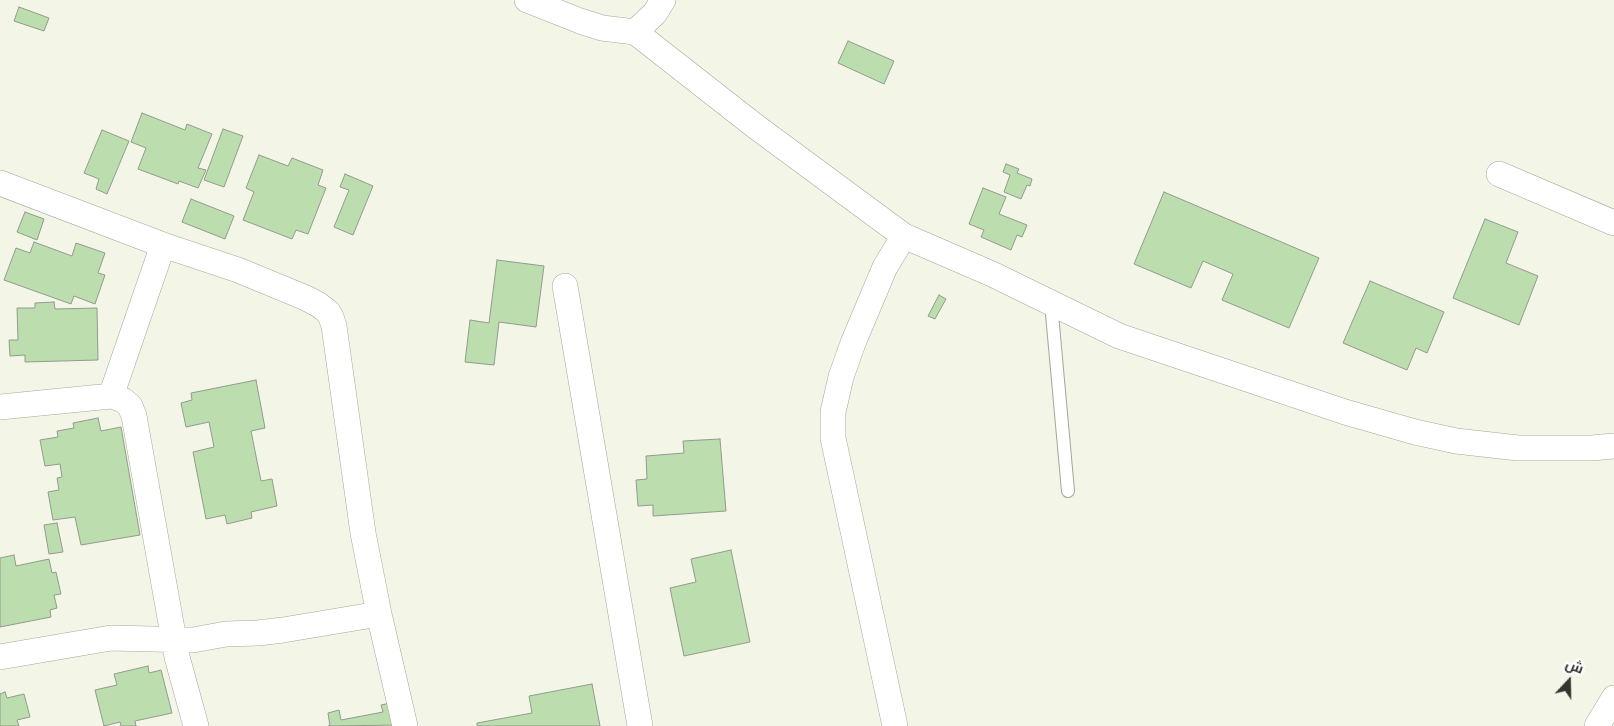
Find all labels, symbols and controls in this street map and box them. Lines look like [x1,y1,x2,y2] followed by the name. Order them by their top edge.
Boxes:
[1563,654,1586,679] text: ش
[1544,656,1594,706] north arrow

